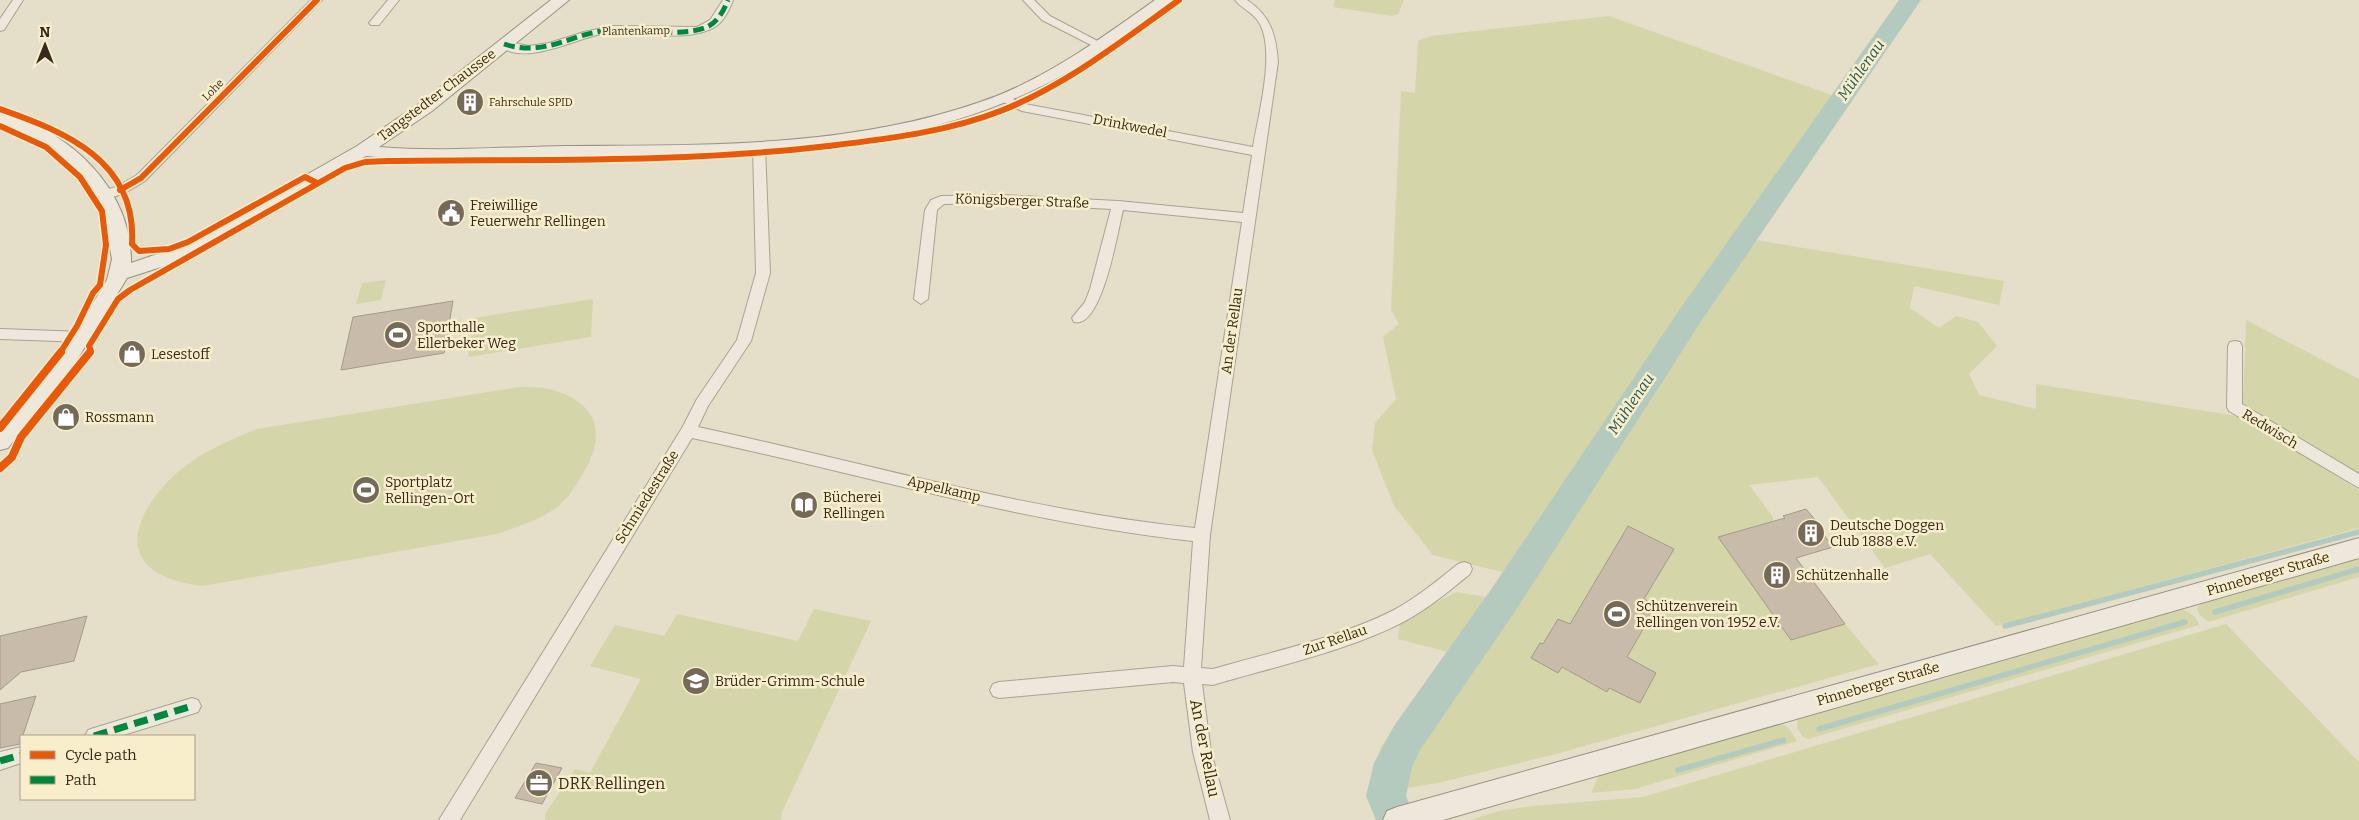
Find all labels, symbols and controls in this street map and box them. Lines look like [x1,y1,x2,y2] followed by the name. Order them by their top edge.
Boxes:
[20,20,70,70] north arrow
[40,24,51,41] text: N
[602,24,671,38] street label: Plantenkamp
[1834,36,1888,104] water label: Mühlenau
[375,45,499,145] street label: Tangstedter Chaussee
[200,76,226,104] street label: Lohe
[455,87,485,117] building icon: Fahrschule SPID
[489,96,573,109] place label: Fahrschule SPID
[1091,110,1169,142] street label: Drinkwedel
[955,190,1089,212] street label: Königsberger Straße
[470,197,606,230] place label: Freiwillige Feuerwehr Rellingen
[436,198,466,228] public building icon: Freiwillige Feuerwehr Rellingen
[1218,286,1247,375] street label: An der Rellau
[417,319,516,352] place label: Sporthalle Ellerbeker Weg
[383,320,413,350] sports icon: Sporthalle Ellerbeker Weg
[117,339,147,369] shop icon: Lesestoff
[151,346,211,363] place label: Lesestoff
[1604,370,1658,438] water label: Mühlenau
[51,402,81,432] shop icon: Rossmann
[2239,406,2301,452] street label: Redwisch
[85,409,154,426] place label: Rossmann
[611,447,683,547] street label: Schmiedestraße
[906,472,982,506] street label: Appelkamp
[385,474,475,507] place label: Sportplatz Rellingen-Ort
[351,475,381,505] sports icon: Sportplatz Rellingen-Ort
[823,489,885,522] place label: Bücherei Rellingen
[789,490,819,520] library icon: Bücherei Rellingen
[1830,517,1944,550] place label: Deutsche Doggen Club 1888 e.V.
[1796,518,1826,548] building icon: Deutsche Doggen Club 1888 e.V.
[2205,548,2331,600] street label: Pinneberger Straße
[1762,560,1792,590] building icon: Schützenhalle
[1796,567,1889,584] place label: Schützenhalle
[1636,598,1780,631] place label: Schützenverein Rellingen von 1952 e.V.
[1602,599,1632,629] sports icon: Schützenverein Rellingen von 1952 e.V.
[1301,621,1370,659] street label: Zur Rellau
[1815,658,1941,710] street label: Pinneberger Straße
[681,666,711,696] school or university icon: Brüder-Grimm-Schule
[715,673,865,690] place label: Brüder-Grimm-Schule
[1186,697,1224,799] street label: An der Rellau
[20,735,195,800] legend
[65,746,137,764] text: Cycle path
[524,768,554,798] office icon: DRK Rellingen
[65,771,97,789] text: Path
[558,774,665,793] place label: DRK Rellingen

